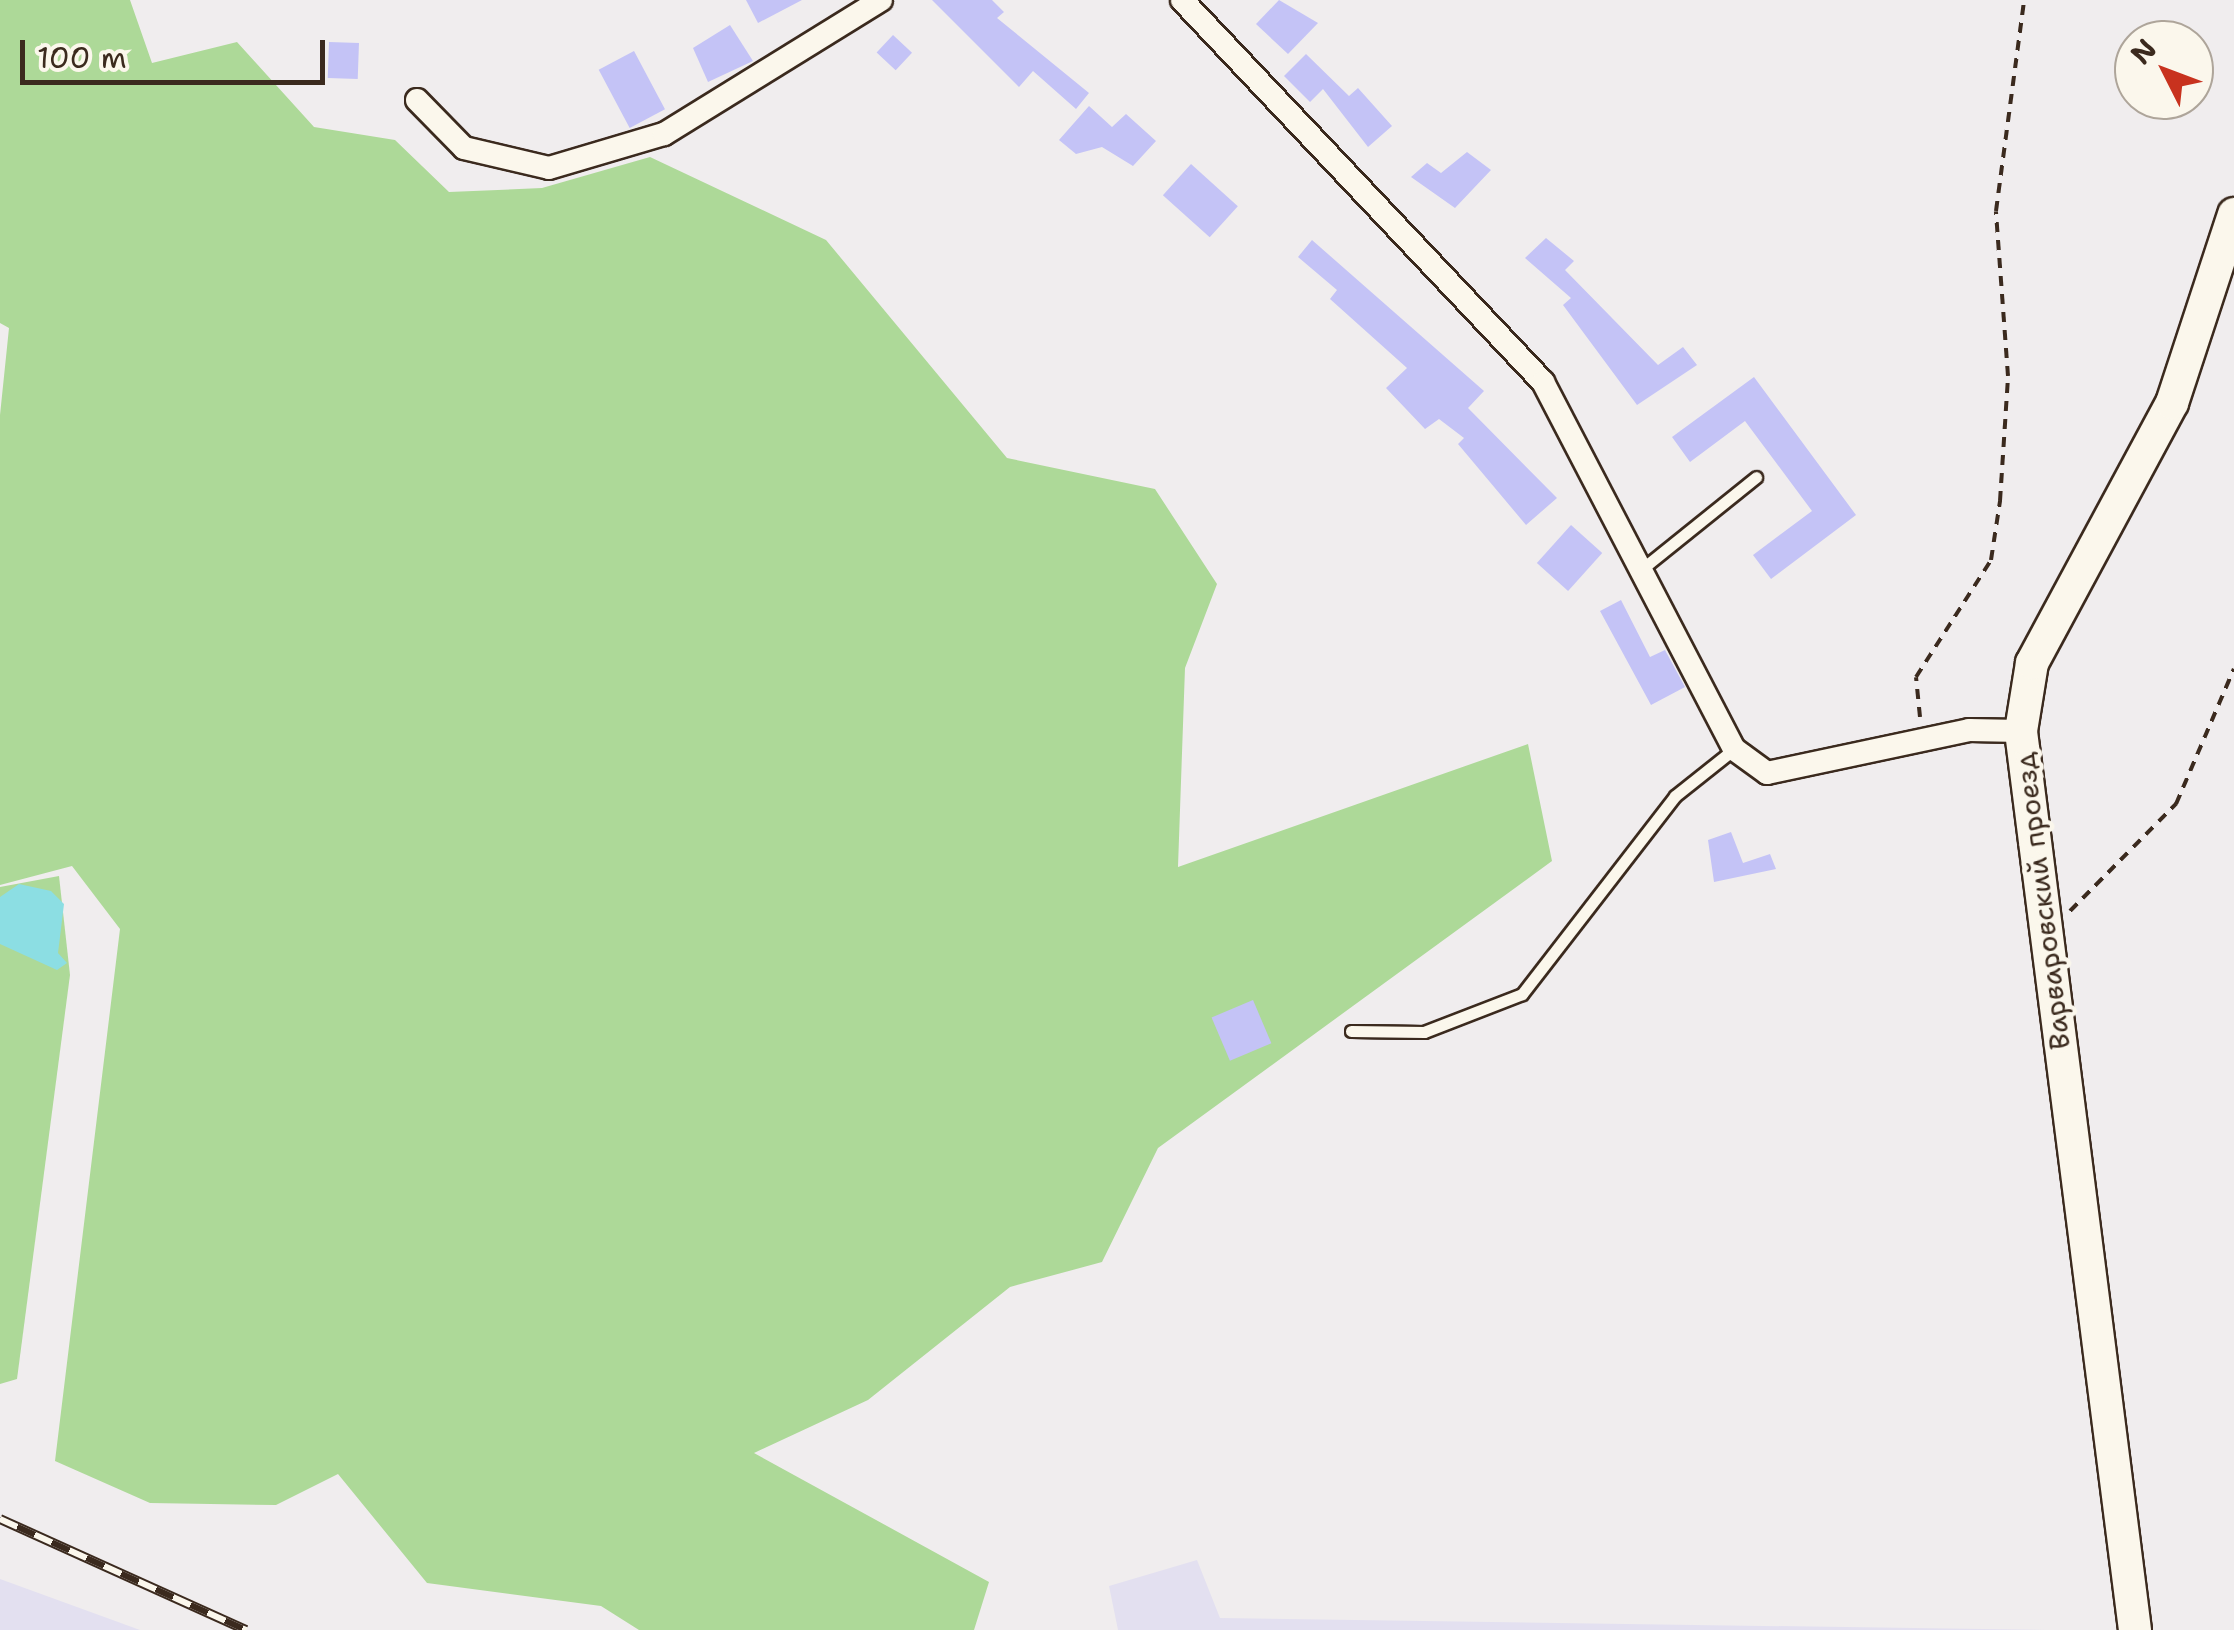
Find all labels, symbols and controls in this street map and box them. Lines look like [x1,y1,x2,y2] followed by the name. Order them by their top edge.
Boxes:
[25,20,330,82] scale bar
[2114,20,2214,120] north arrow
[2122,30,2165,72] text: N
[37,37,127,78] text: 100 m
[2007,750,2077,1052] street label: Варваровский проезд

